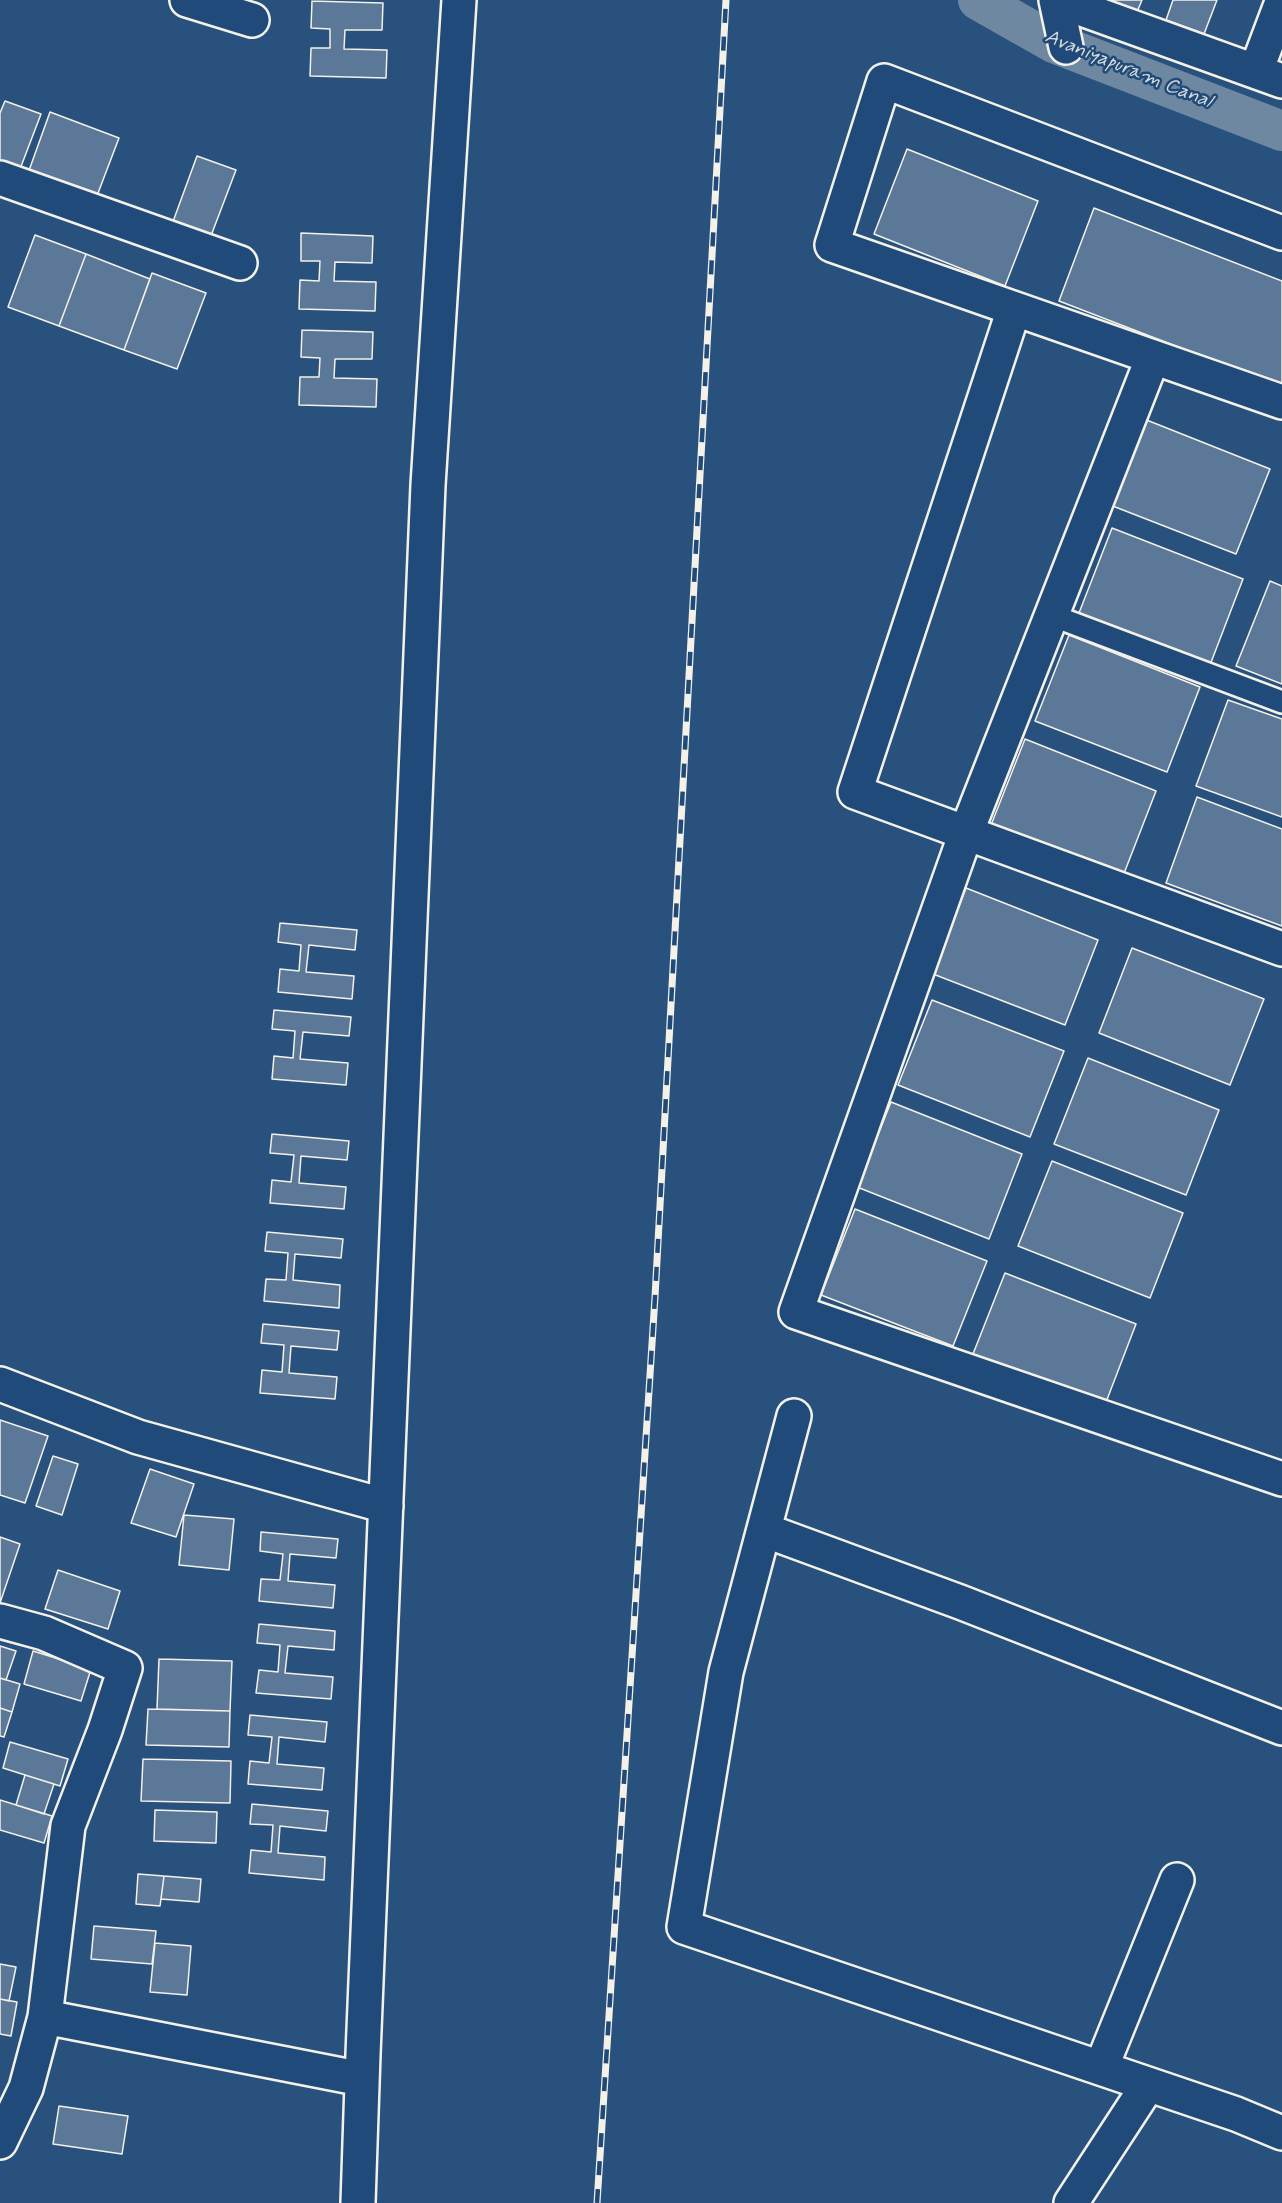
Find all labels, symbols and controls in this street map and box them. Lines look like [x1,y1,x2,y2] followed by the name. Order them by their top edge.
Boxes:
[1041,26,1215,114] water label: Avaniyapuram Canal

